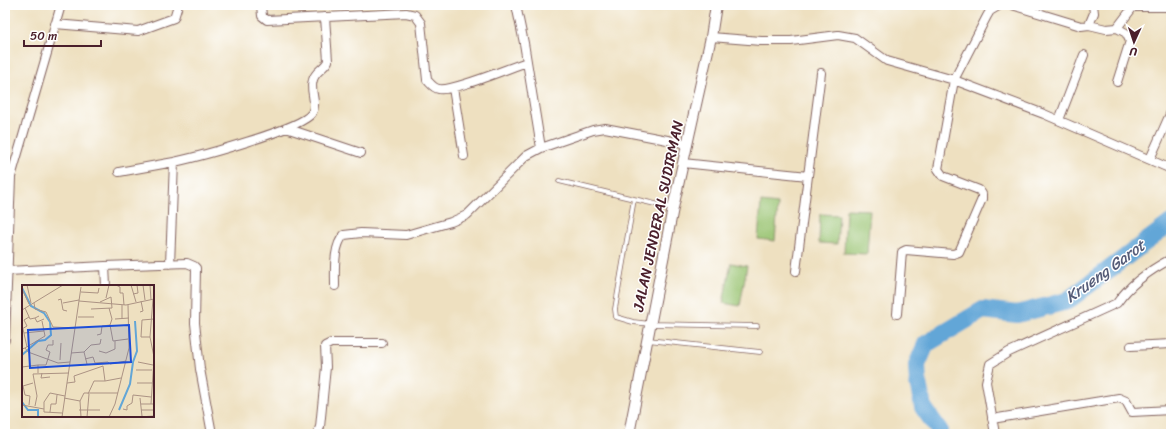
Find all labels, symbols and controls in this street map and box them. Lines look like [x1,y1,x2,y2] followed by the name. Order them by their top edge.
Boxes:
[24,22,101,48] scale bar
[1114,22,1154,62] north arrow
[30,25,57,47] text: 50 m
[1129,42,1138,61] text: U
[625,117,691,315] street label: JALAN JENDERAL SUDIRMAN
[1059,231,1153,310] water label: Krueng Garot
[22,285,154,417] inset map

